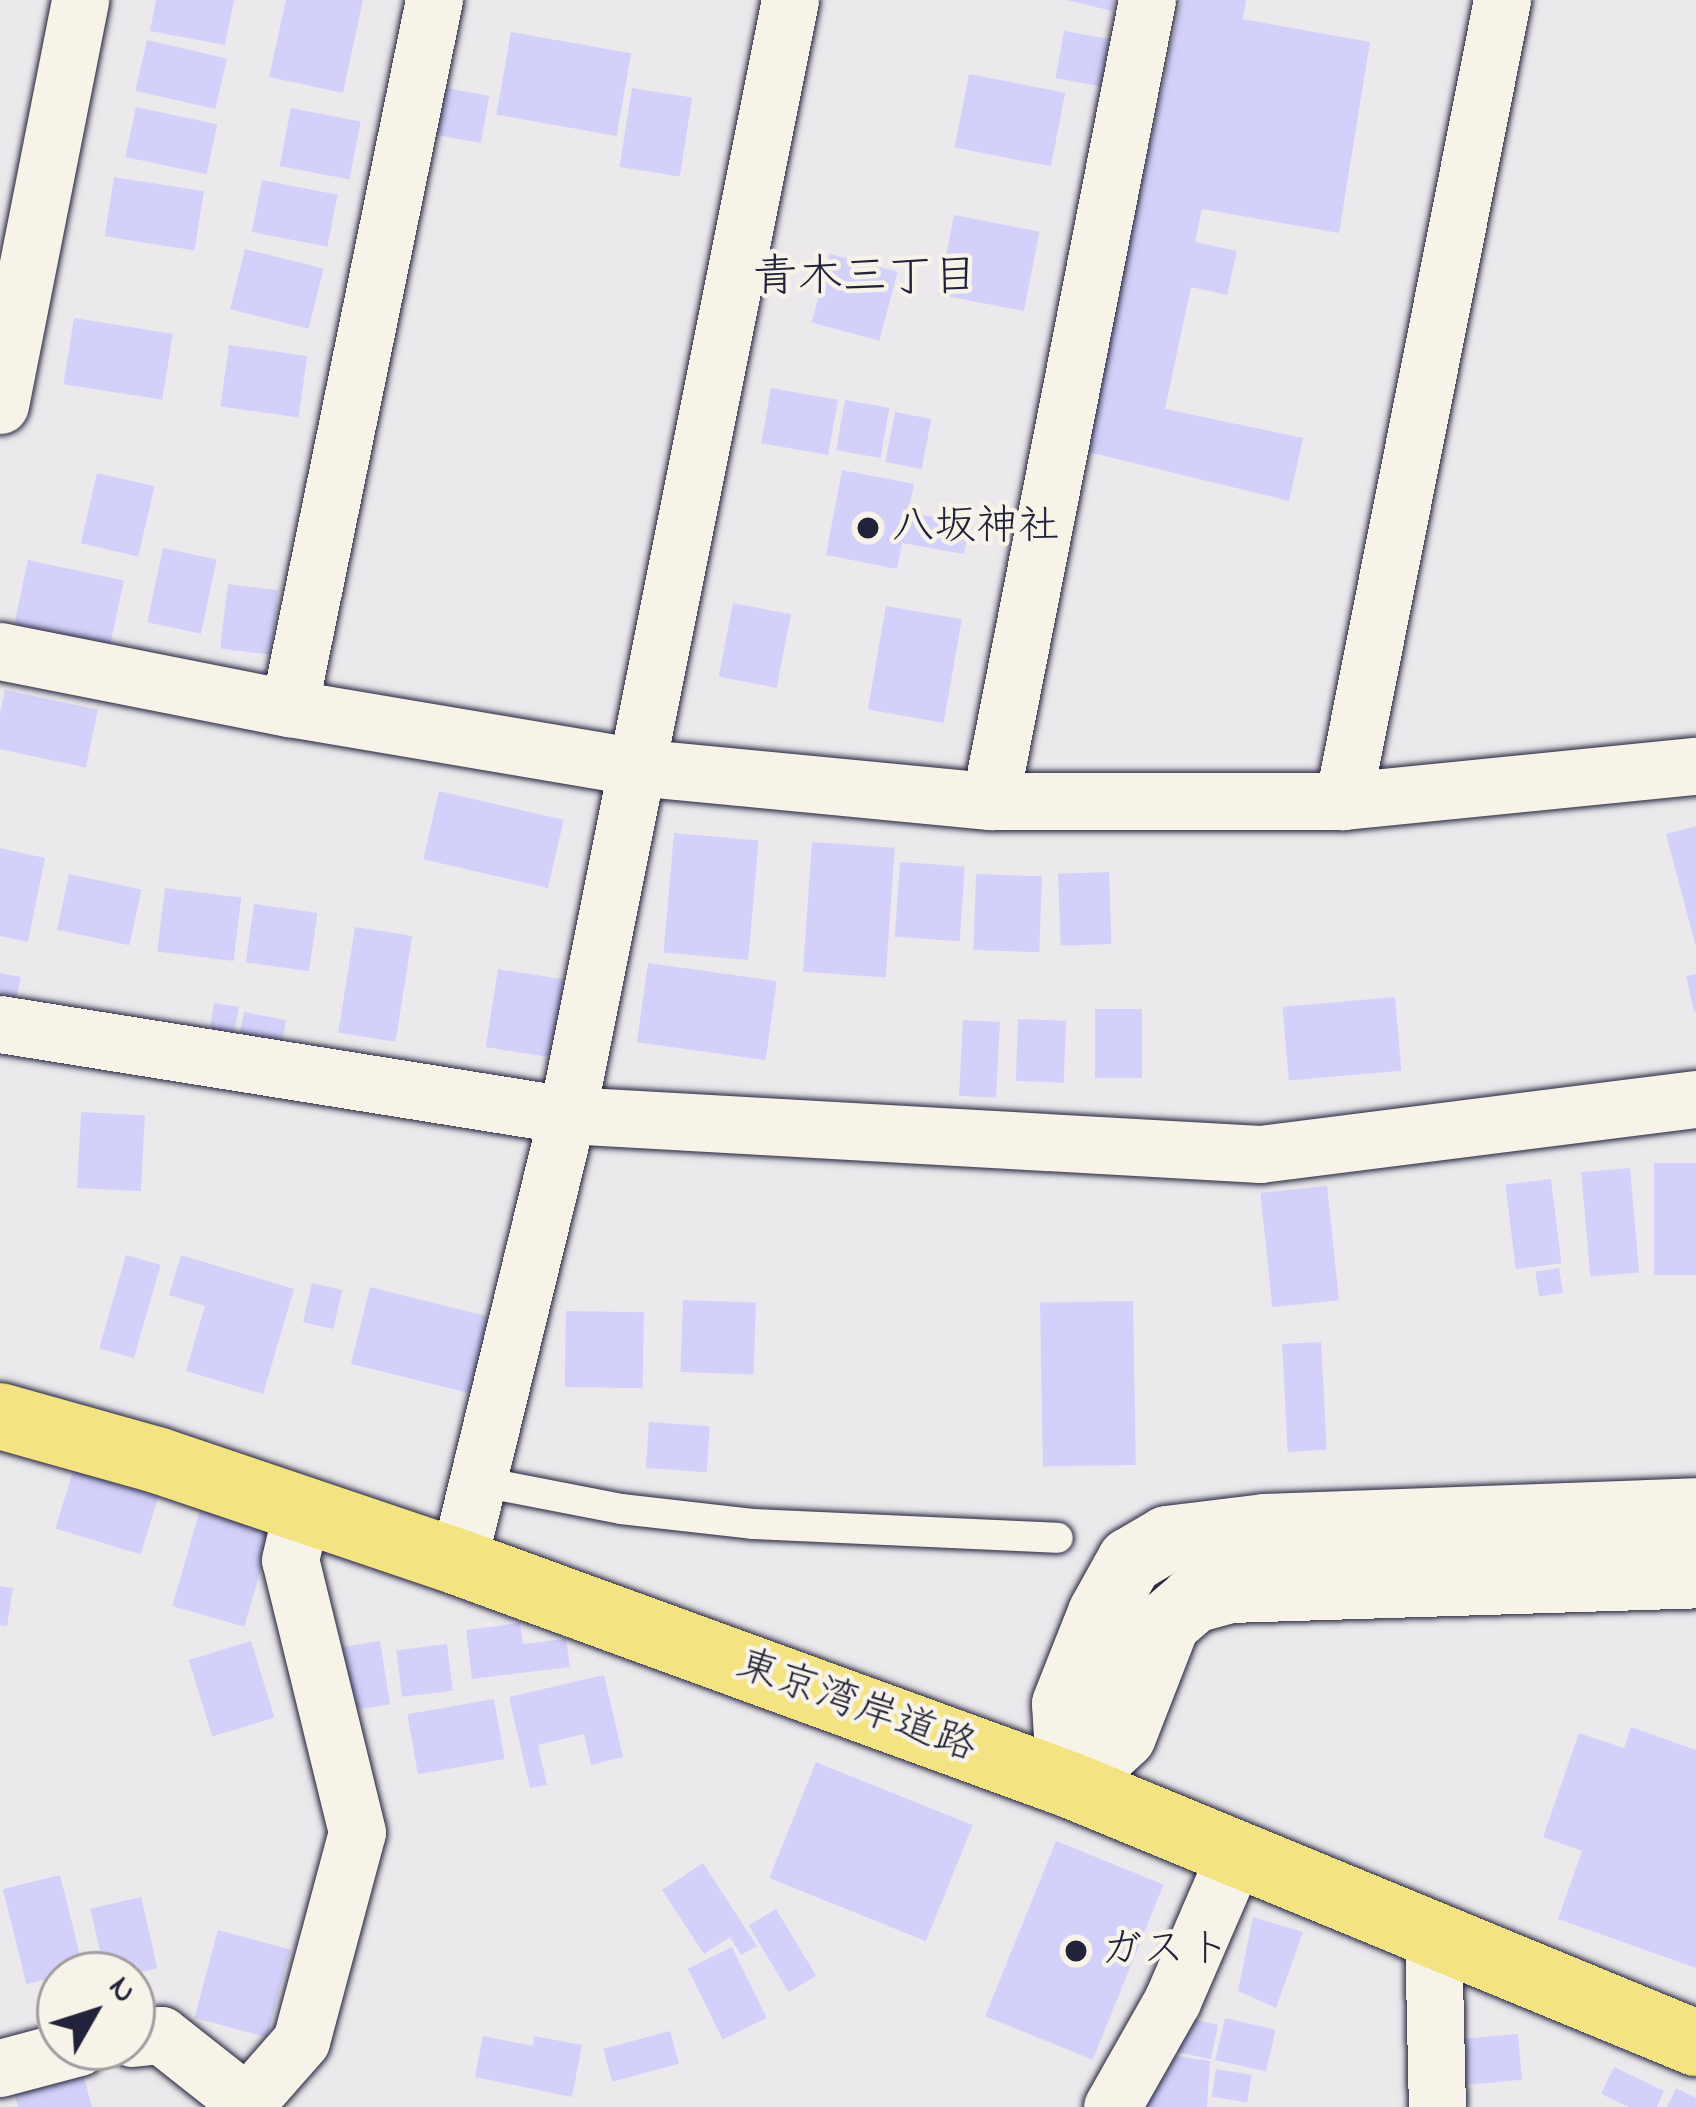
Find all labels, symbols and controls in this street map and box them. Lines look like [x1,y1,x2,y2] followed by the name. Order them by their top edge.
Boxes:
[753,253,977,307] district label: 青木三丁目
[892,503,1060,553] place label: 八坂神社
[855,515,881,541] marker: 八坂神社
[729,1640,983,1774] street label: 東京湾岸道路
[1100,1926,1226,1976] place label: ガスト
[1063,1938,1089,1964] marker: ガスト
[36,1951,156,2071] north arrow
[96,1966,147,2014] text: N

